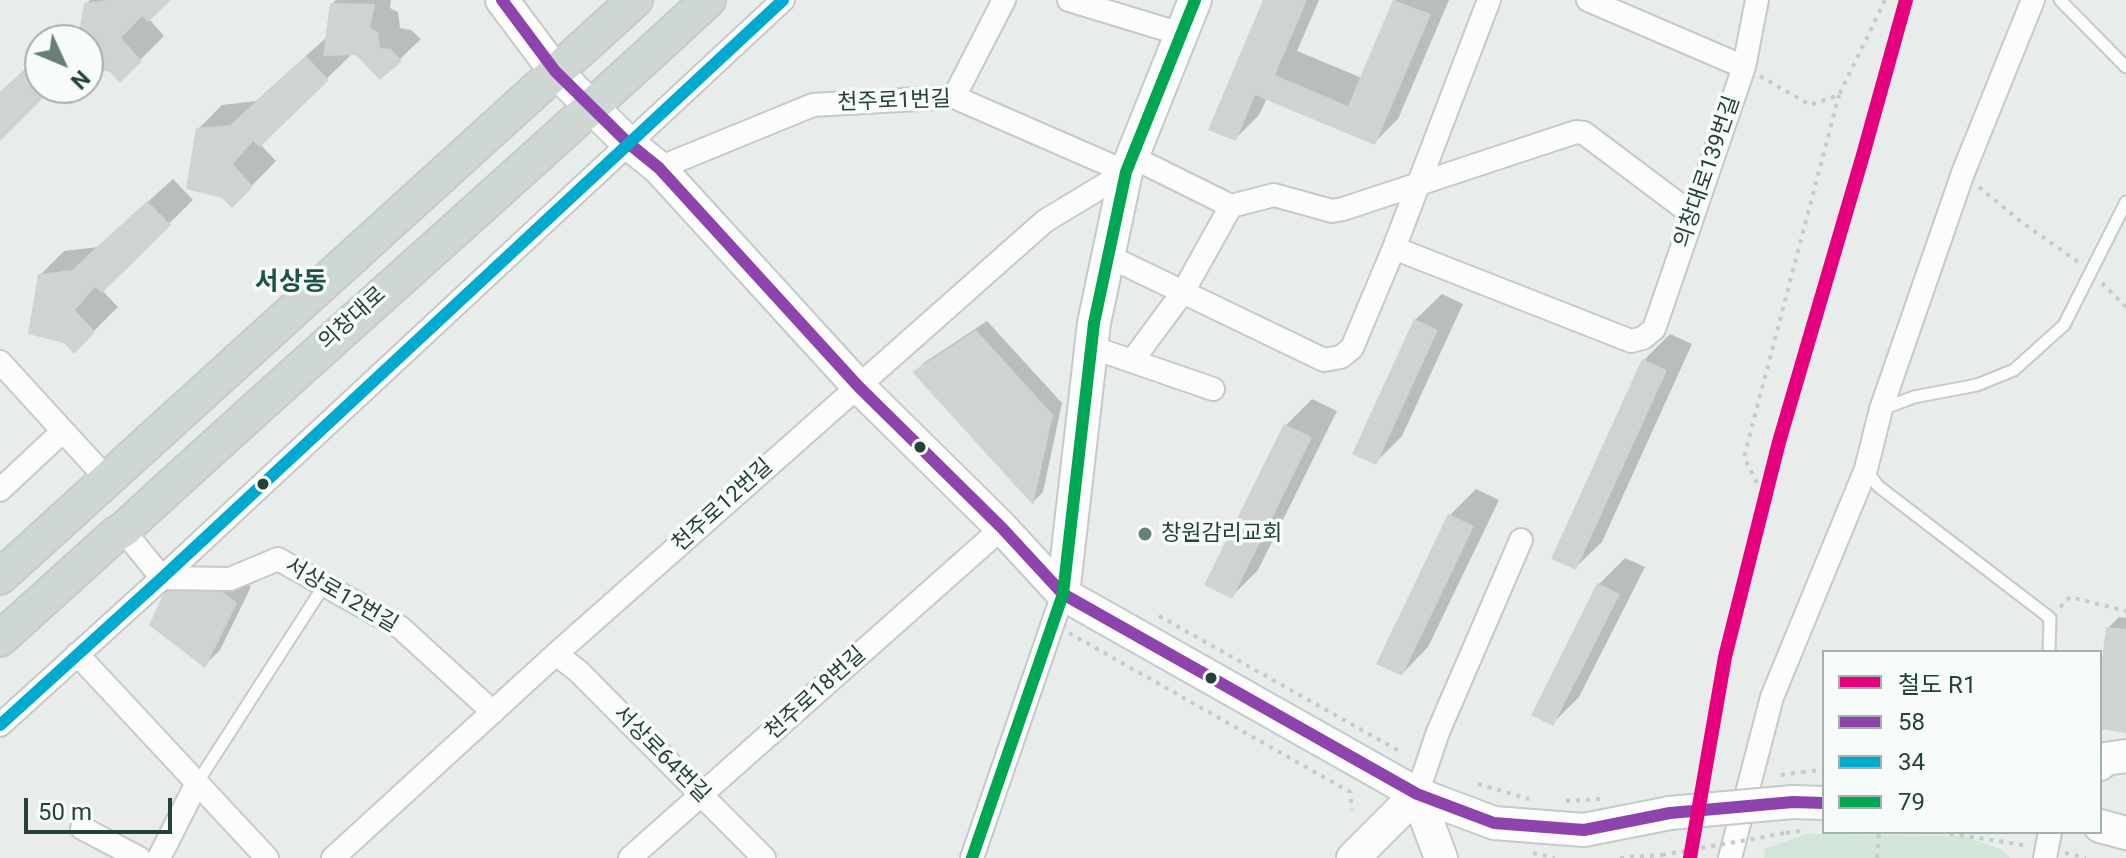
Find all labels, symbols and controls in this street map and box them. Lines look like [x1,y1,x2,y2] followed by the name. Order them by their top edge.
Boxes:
[24,24,104,104] north arrow
[66,65,95,94] text: N
[837,87,951,117] street label: 천주로1번길
[1670,93,1746,251] street label: 의창대로139번길
[255,267,327,299] district label: 서상동
[314,282,392,356] street label: 의창대로
[912,439,928,455] unlabelled marker
[667,454,779,558] street label: 천주로12번길
[255,476,271,492] unlabelled marker
[1161,521,1282,547] place label: 창원감리교회
[1136,525,1154,543] marker: 창원감리교회
[280,553,402,639] street label: 서상로12번길
[760,642,872,746] street label: 천주로18번길
[1822,650,2102,834] legend
[1203,670,1219,686] unlabelled marker
[1898,671,1976,699] text: 철도 R1
[607,701,715,809] street label: 서상로64번길
[1898,708,1925,736] text: 58
[1898,748,1925,776] text: 34
[28,782,176,832] scale bar
[1898,788,1925,816] text: 79
[38,798,92,826] text: 50 m

